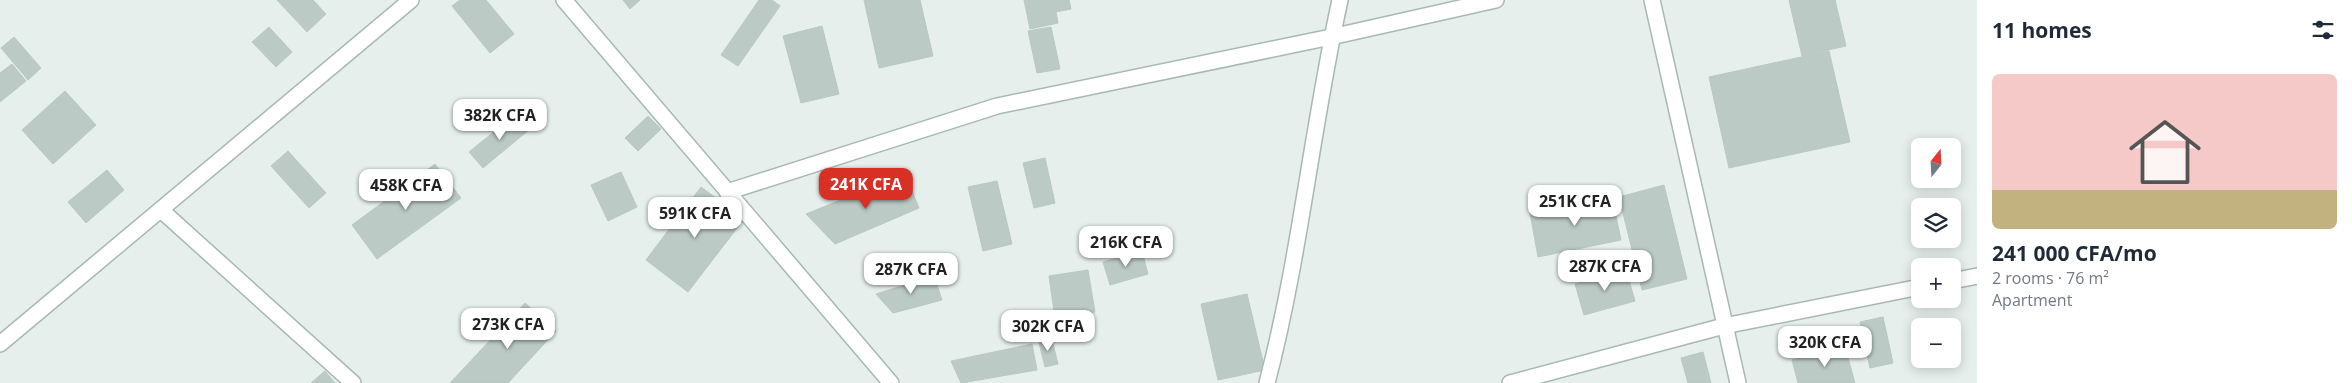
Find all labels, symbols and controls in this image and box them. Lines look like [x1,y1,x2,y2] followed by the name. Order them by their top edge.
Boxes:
[1992,16,2092,44] text: 11 homes
[2309,16,2337,44] icon: filters
[448,98,552,141] pin: 382K CFA
[464,104,536,126] text: 382K CFA
[2120,107,2210,197] icon: home
[1911,138,1961,188] north arrow
[1911,138,1961,368] map controls
[354,168,458,211] pin: 458K CFA
[814,168,918,210] pin: 241K CFA
[830,173,902,195] text: 241K CFA
[370,174,442,196] text: 458K CFA
[1523,184,1627,227] pin: 251K CFA
[1539,190,1611,212] text: 251K CFA
[643,196,747,239] pin: 591K CFA
[1911,198,1961,248] button: layers
[659,202,731,224] text: 591K CFA
[1074,226,1178,268] pin: 216K CFA
[1090,231,1162,253] text: 216K CFA
[1992,239,2157,267] text: 241 000 CFA/mo
[1553,250,1657,292] pin: 287K CFA
[859,252,963,295] pin: 287K CFA
[1569,255,1641,277] text: 287K CFA
[875,258,947,280] text: 287K CFA
[1911,258,1961,308] button: +
[1992,267,2109,289] text: 2 rooms · 76 m²
[1992,289,2072,311] text: Apartment
[456,308,560,350] pin: 273K CFA
[996,310,1100,352] pin: 302K CFA
[472,313,544,335] text: 273K CFA
[1012,315,1084,337] text: 302K CFA
[1911,318,1961,368] button: −
[1773,326,1877,368] pin: 320K CFA
[1789,331,1861,353] text: 320K CFA

